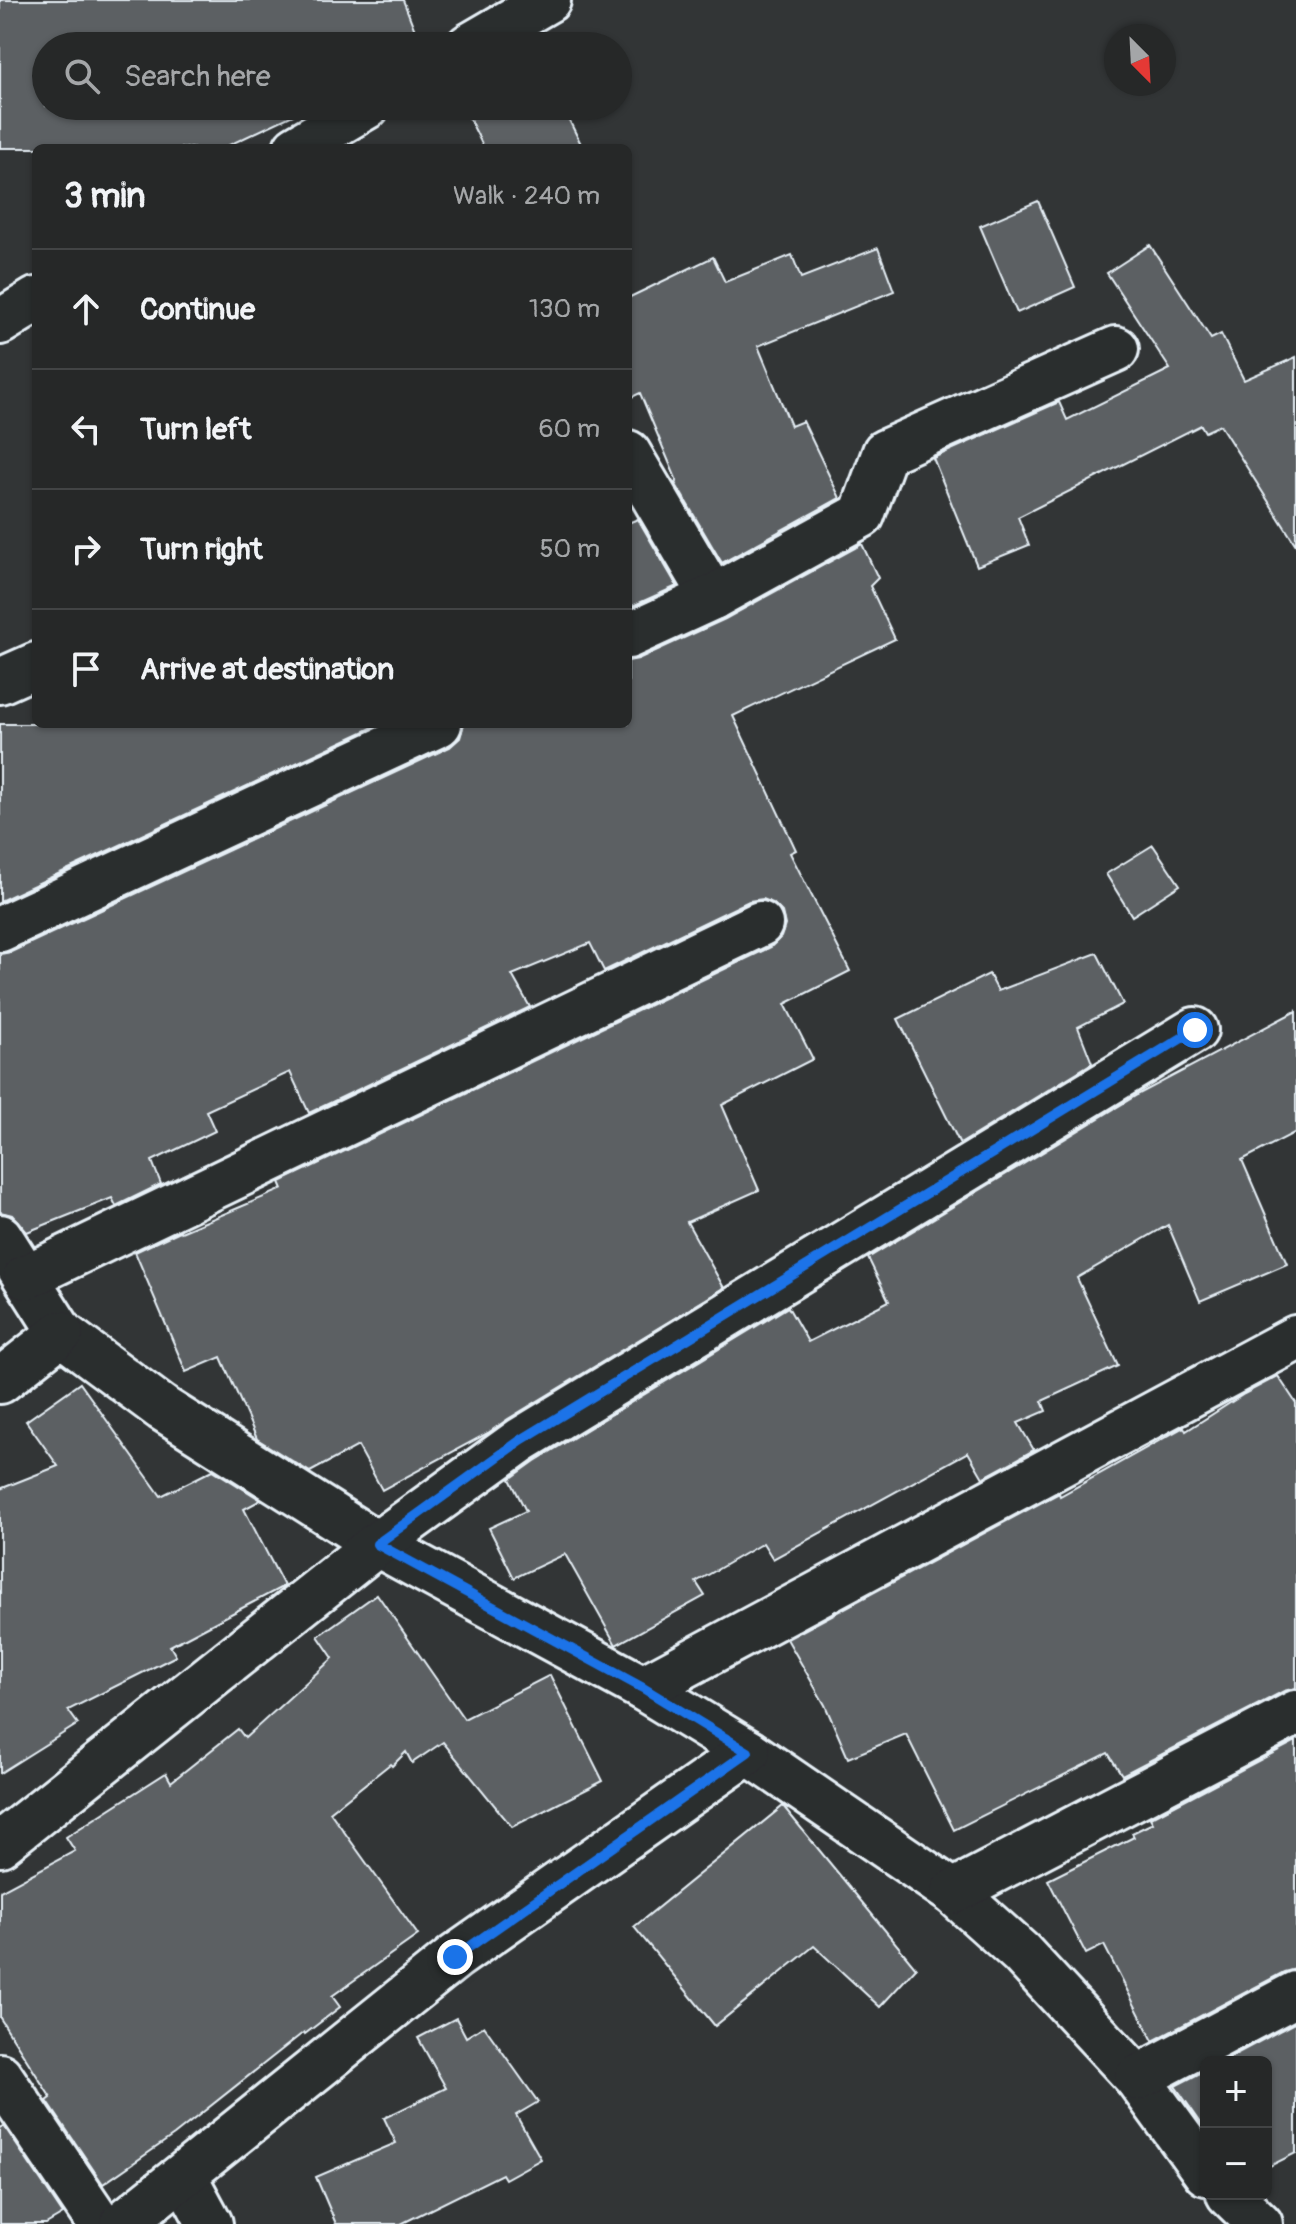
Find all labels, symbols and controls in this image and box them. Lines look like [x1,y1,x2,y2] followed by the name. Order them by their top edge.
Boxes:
[1104,24,1176,96] north arrow
[32,32,632,120] search box
[60,54,104,98] icon: search
[124,58,271,95] text: Search here
[64,175,146,218] text: 3 min
[453,180,600,212] text: Walk · 240 m
[64,287,108,331] icon: ahead
[140,291,255,328] text: Continue
[529,293,600,325] text: 130 m
[64,407,108,451] icon: left
[140,411,251,448] text: Turn left
[538,413,600,445] text: 60 m
[64,527,108,571] icon: right
[140,531,263,568] text: Turn right
[539,533,600,565] text: 50 m
[64,647,108,691] icon: arrive
[140,651,394,688] text: Arrive at destination
[1177,1012,1213,1048] route start
[437,1939,473,1975] route end
[1200,2056,1272,2200] map controls
[1200,2056,1272,2128] button: +
[1200,2128,1272,2200] button: −

